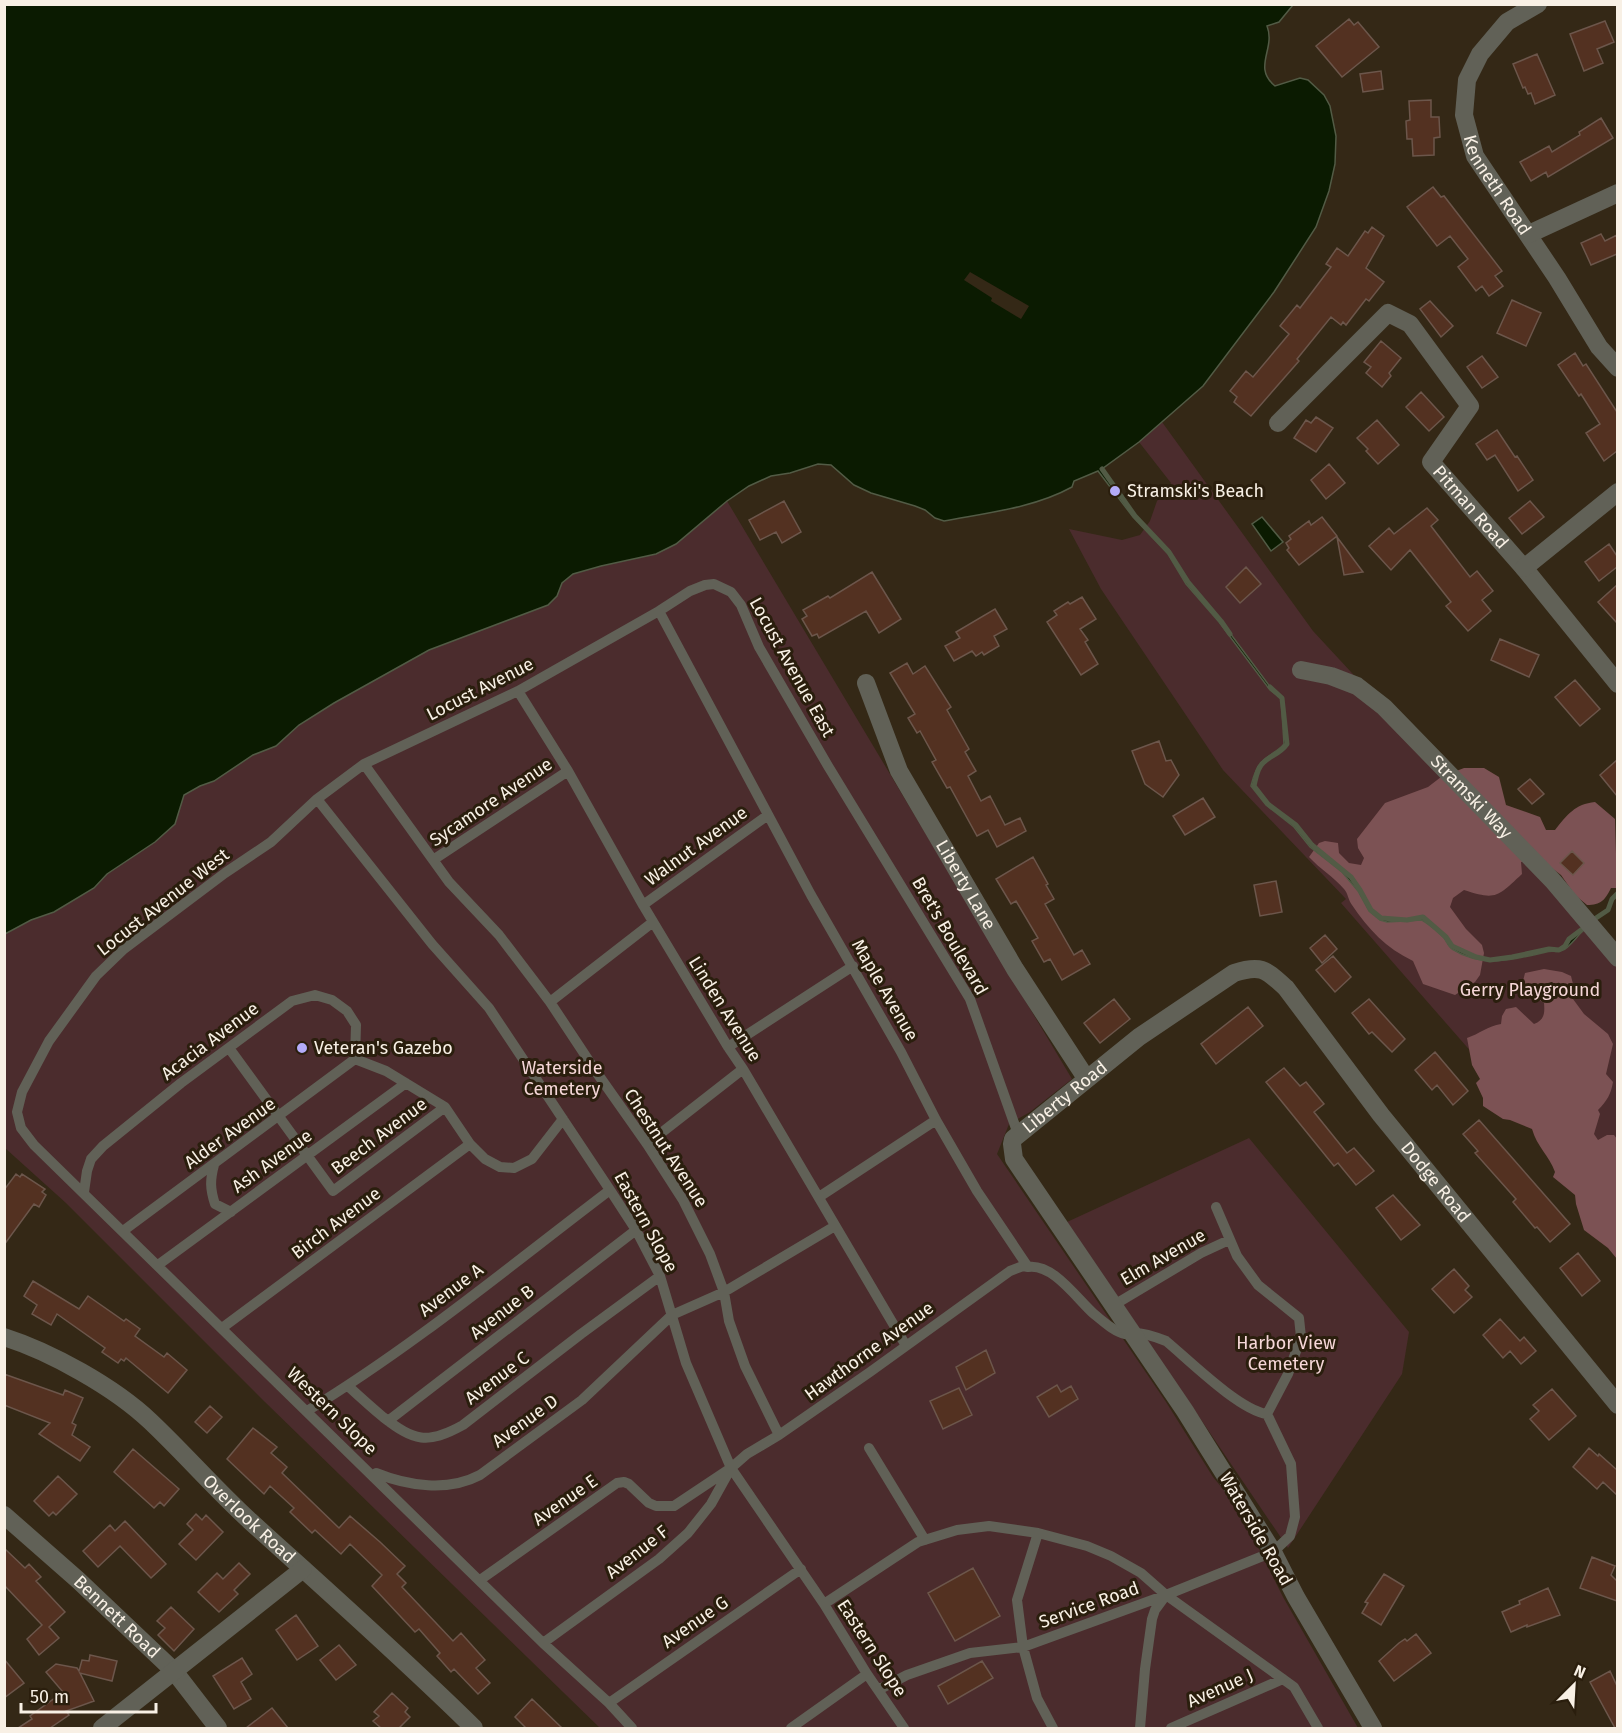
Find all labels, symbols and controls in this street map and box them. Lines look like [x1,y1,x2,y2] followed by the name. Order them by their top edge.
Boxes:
[1459,132,1536,239] street label: Kenneth Road
[1428,461,1513,553] street label: Pitman Road
[1127,480,1264,502] place label: Stramski's Beach
[1108,484,1122,498] marker: Stramski's Beach
[745,593,840,741] street label: Locust Avenue East
[423,653,537,725] street label: Locust Avenue
[1426,750,1517,843] street label: Stramski Way
[425,753,557,851] street label: Sycamore Avenue
[640,801,752,891] street label: Walnut Avenue
[931,836,1001,934] street label: Liberty Lane
[93,843,234,960] street label: Locust Avenue West
[907,873,993,999] street label: Bret's Boulevard
[847,935,923,1045] street label: Maple Avenue
[684,952,766,1066] street label: Linden Avenue
[1460,979,1600,1001] park label: Gerry Playground
[157,997,263,1085] street label: Acacia Avenue
[314,1037,453,1059] place label: Veteran's Gazebo
[295,1041,309,1055] marker: Veteran's Gazebo
[1018,1056,1112,1138] street label: Liberty Road
[522,1057,602,1100] park label: Waterside Cemetery
[619,1084,713,1212] street label: Chestnut Avenue
[180,1092,280,1174] street label: Alder Avenue
[327,1093,431,1179] street label: Beech Avenue
[228,1125,316,1197] street label: Ash Avenue
[1396,1137,1475,1227] street label: Dodge Road
[609,1168,683,1276] street label: Eastern Slope
[287,1182,385,1264] street label: Birch Avenue
[1116,1224,1210,1290] street label: Elm Avenue
[414,1258,488,1321] street label: Avenue A
[465,1280,539,1344] street label: Avenue B
[800,1297,938,1405] street label: Hawthorne Avenue
[1236,1332,1336,1375] park label: Harbor View Cemetery
[461,1347,533,1409] street label: Avenue C
[282,1362,382,1460] street label: Western Slope
[488,1390,562,1452] street label: Avenue D
[1215,1468,1297,1590] street label: Waterside Road
[198,1470,300,1568] street label: Overlook Road
[528,1470,602,1530] street label: Avenue E
[601,1521,673,1583] street label: Avenue F
[69,1571,165,1663] street label: Bennett Road
[1036,1577,1142,1633] street label: Service Road
[658,1591,732,1653] street label: Avenue G
[832,1595,912,1701] street label: Eastern Slope
[1544,1655,1604,1715] north arrow
[1571,1661,1589,1683] text: N
[1184,1664,1256,1712] street label: Avenue J
[21,1676,156,1714] scale bar
[30,1686,69,1708] text: 50 m

